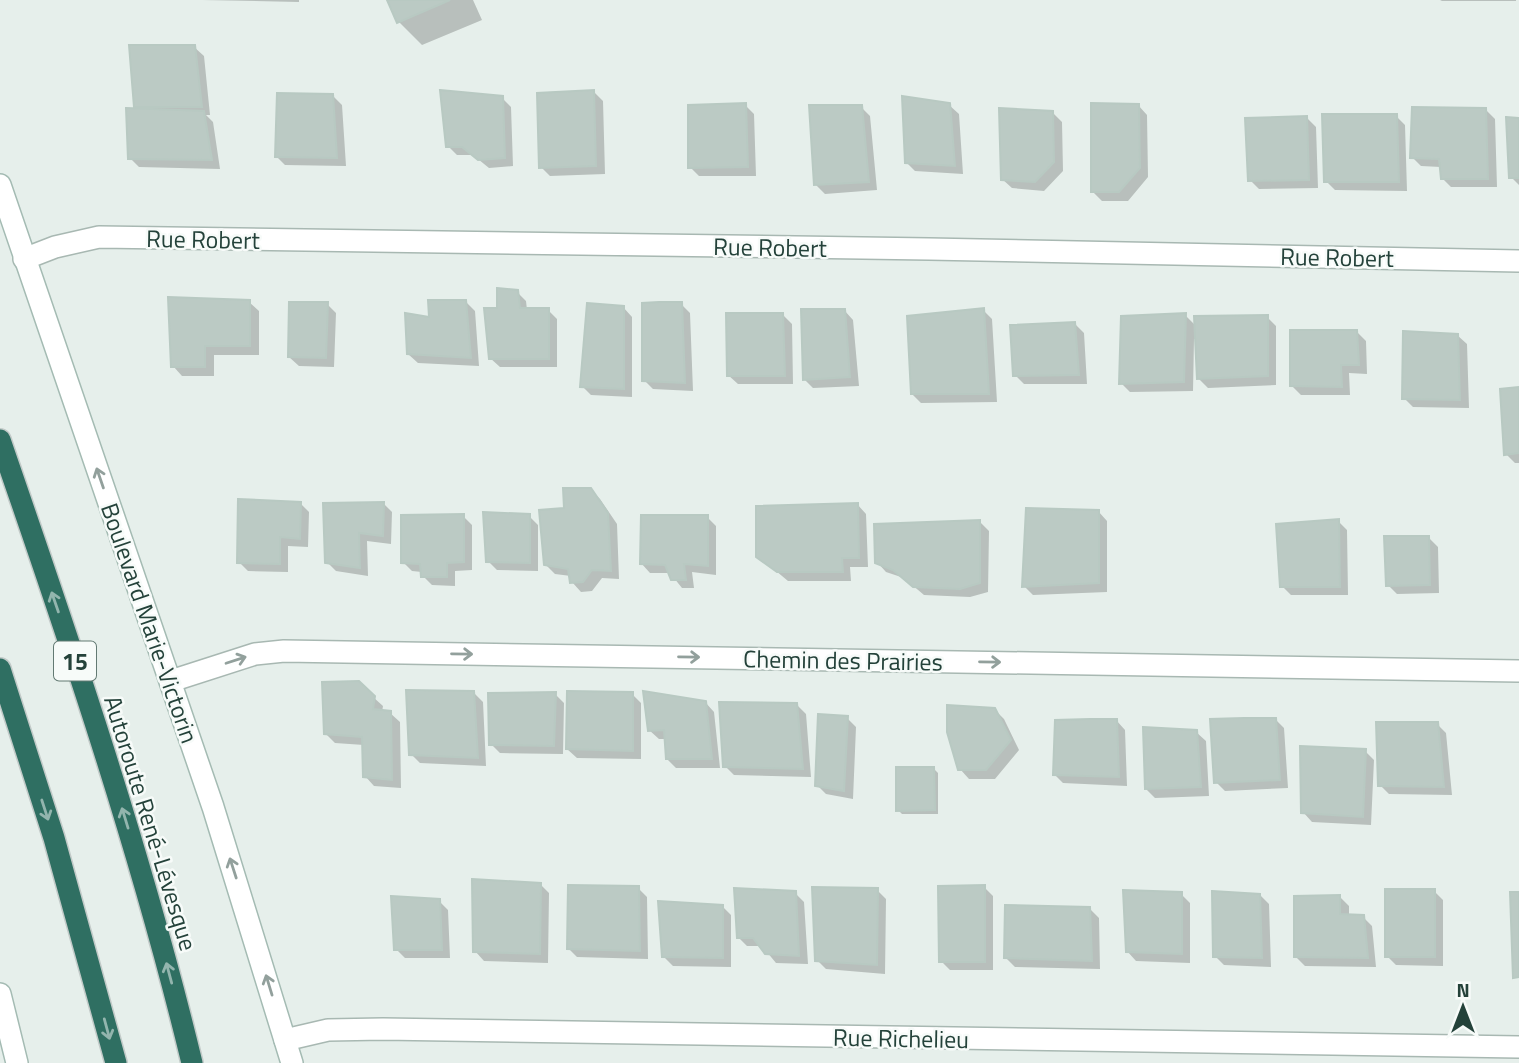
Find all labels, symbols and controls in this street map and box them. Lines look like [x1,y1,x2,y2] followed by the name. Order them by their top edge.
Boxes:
[146,220,261,258] street label: Rue Robert
[713,228,828,266] street label: Rue Robert
[1280,238,1395,276] street label: Rue Robert
[93,467,105,489] one-way arrow
[92,498,208,748] street label: Boulevard Marie-Victorin
[48,591,60,613] one-way arrow
[743,640,943,680] street label: Chemin des Prairies
[54,642,96,680] road number: 15
[450,647,473,660] one-way arrow
[678,651,701,664] one-way arrow
[224,653,246,665] one-way arrow
[979,655,1002,669] one-way arrow
[95,691,207,955] street label: Autoroute René-Lévesque
[39,799,52,821] one-way arrow
[117,808,130,830] one-way arrow
[226,858,238,880] one-way arrow
[162,962,175,984] one-way arrow
[1428,972,1498,1042] north arrow
[261,974,274,996] one-way arrow
[1456,975,1470,1004] text: N
[101,1017,114,1040] one-way arrow
[833,1019,969,1057] street label: Rue Richelieu

